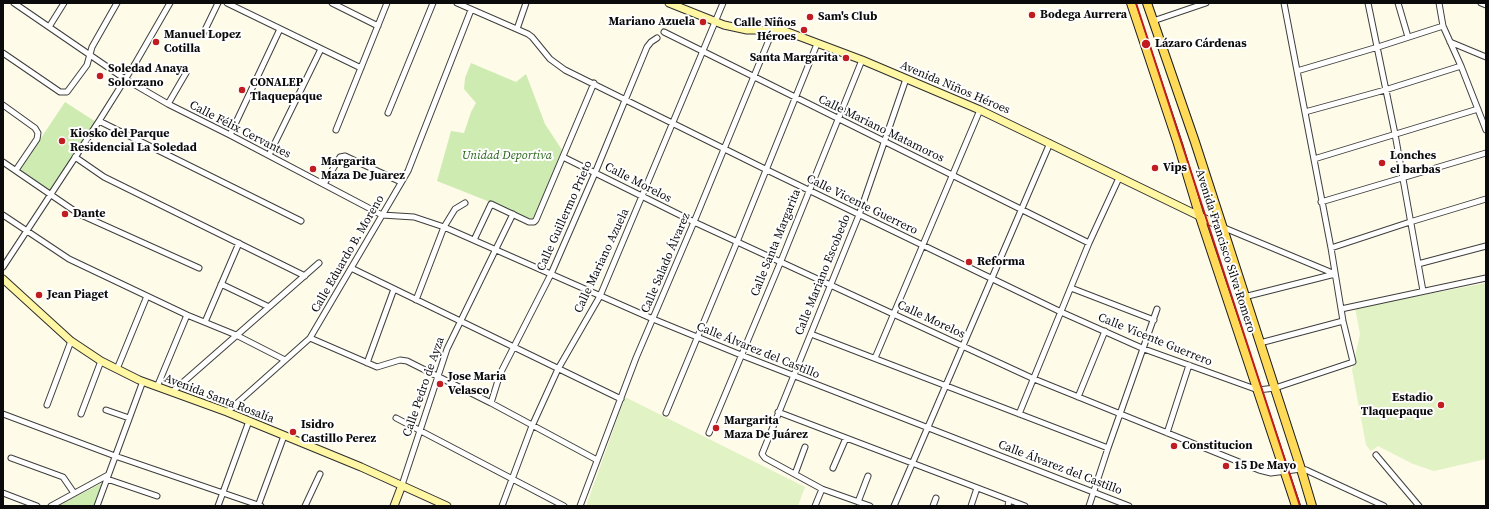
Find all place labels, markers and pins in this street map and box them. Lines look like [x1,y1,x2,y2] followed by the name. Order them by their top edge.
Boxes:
[1040,8,1127,22] place label: Bodega Aurrera
[818,10,877,24] place label: Sam's Club
[1027,10,1037,20] marker: Bodega Aurrera
[805,12,815,22] marker: Sam's Club
[609,15,695,29] place label: Mariano Azuela
[734,16,796,44] place label: Calle Niños Héroes
[698,17,708,27] marker: Mariano Azuela
[799,25,809,35] marker: Calle Niños Héroes
[164,28,241,56] place label: Manuel Lopez Cotilla
[151,37,161,47] marker: Manuel Lopez Cotilla
[1155,37,1247,51] place label: Lázaro Cárdenas
[1140,38,1152,50] marker: Lázaro Cárdenas
[750,51,838,65] place label: Santa Margarita
[841,53,851,63] marker: Santa Margarita
[108,62,188,90] place label: Soledad Anaya Solorzano
[95,71,105,81] marker: Soledad Anaya Solorzano
[250,76,322,104] place label: CONALEP Tlaquepaque
[237,85,247,95] marker: CONALEP Tlaquepaque
[70,127,197,155] place label: Kiosko del Parque Residencial La Soledad
[57,136,67,146] marker: Kiosko del Parque Residencial La Soledad
[1390,149,1440,177] place label: Lonches el barbas
[321,155,405,183] place label: Margarita Maza De Juarez
[1377,158,1387,168] marker: Lonches el barbas
[1163,161,1187,175] place label: Vips
[1150,163,1160,173] marker: Vips
[308,164,318,174] marker: Margarita Maza De Juarez
[73,207,105,221] place label: Dante
[60,209,70,219] marker: Dante
[977,255,1025,269] place label: Reforma
[964,257,974,267] marker: Reforma
[47,288,108,302] place label: Jean Piaget
[34,290,44,300] marker: Jean Piaget
[448,370,506,398] place label: Jose Maria Velasco
[435,379,445,389] marker: Jose Maria Velasco
[1361,391,1433,419] place label: Estadio Tlaquepaque
[1436,400,1446,410] marker: Estadio Tlaquepaque
[724,414,808,442] place label: Margarita Maza De Juárez
[301,418,376,446] place label: Isidro Castillo Perez
[711,423,721,433] marker: Margarita Maza De Juárez
[288,427,298,437] marker: Isidro Castillo Perez
[1182,439,1253,453] place label: Constitucion
[1169,441,1179,451] marker: Constitucion
[1234,459,1296,473] place label: 15 De Mayo
[1221,461,1231,471] marker: 15 De Mayo

